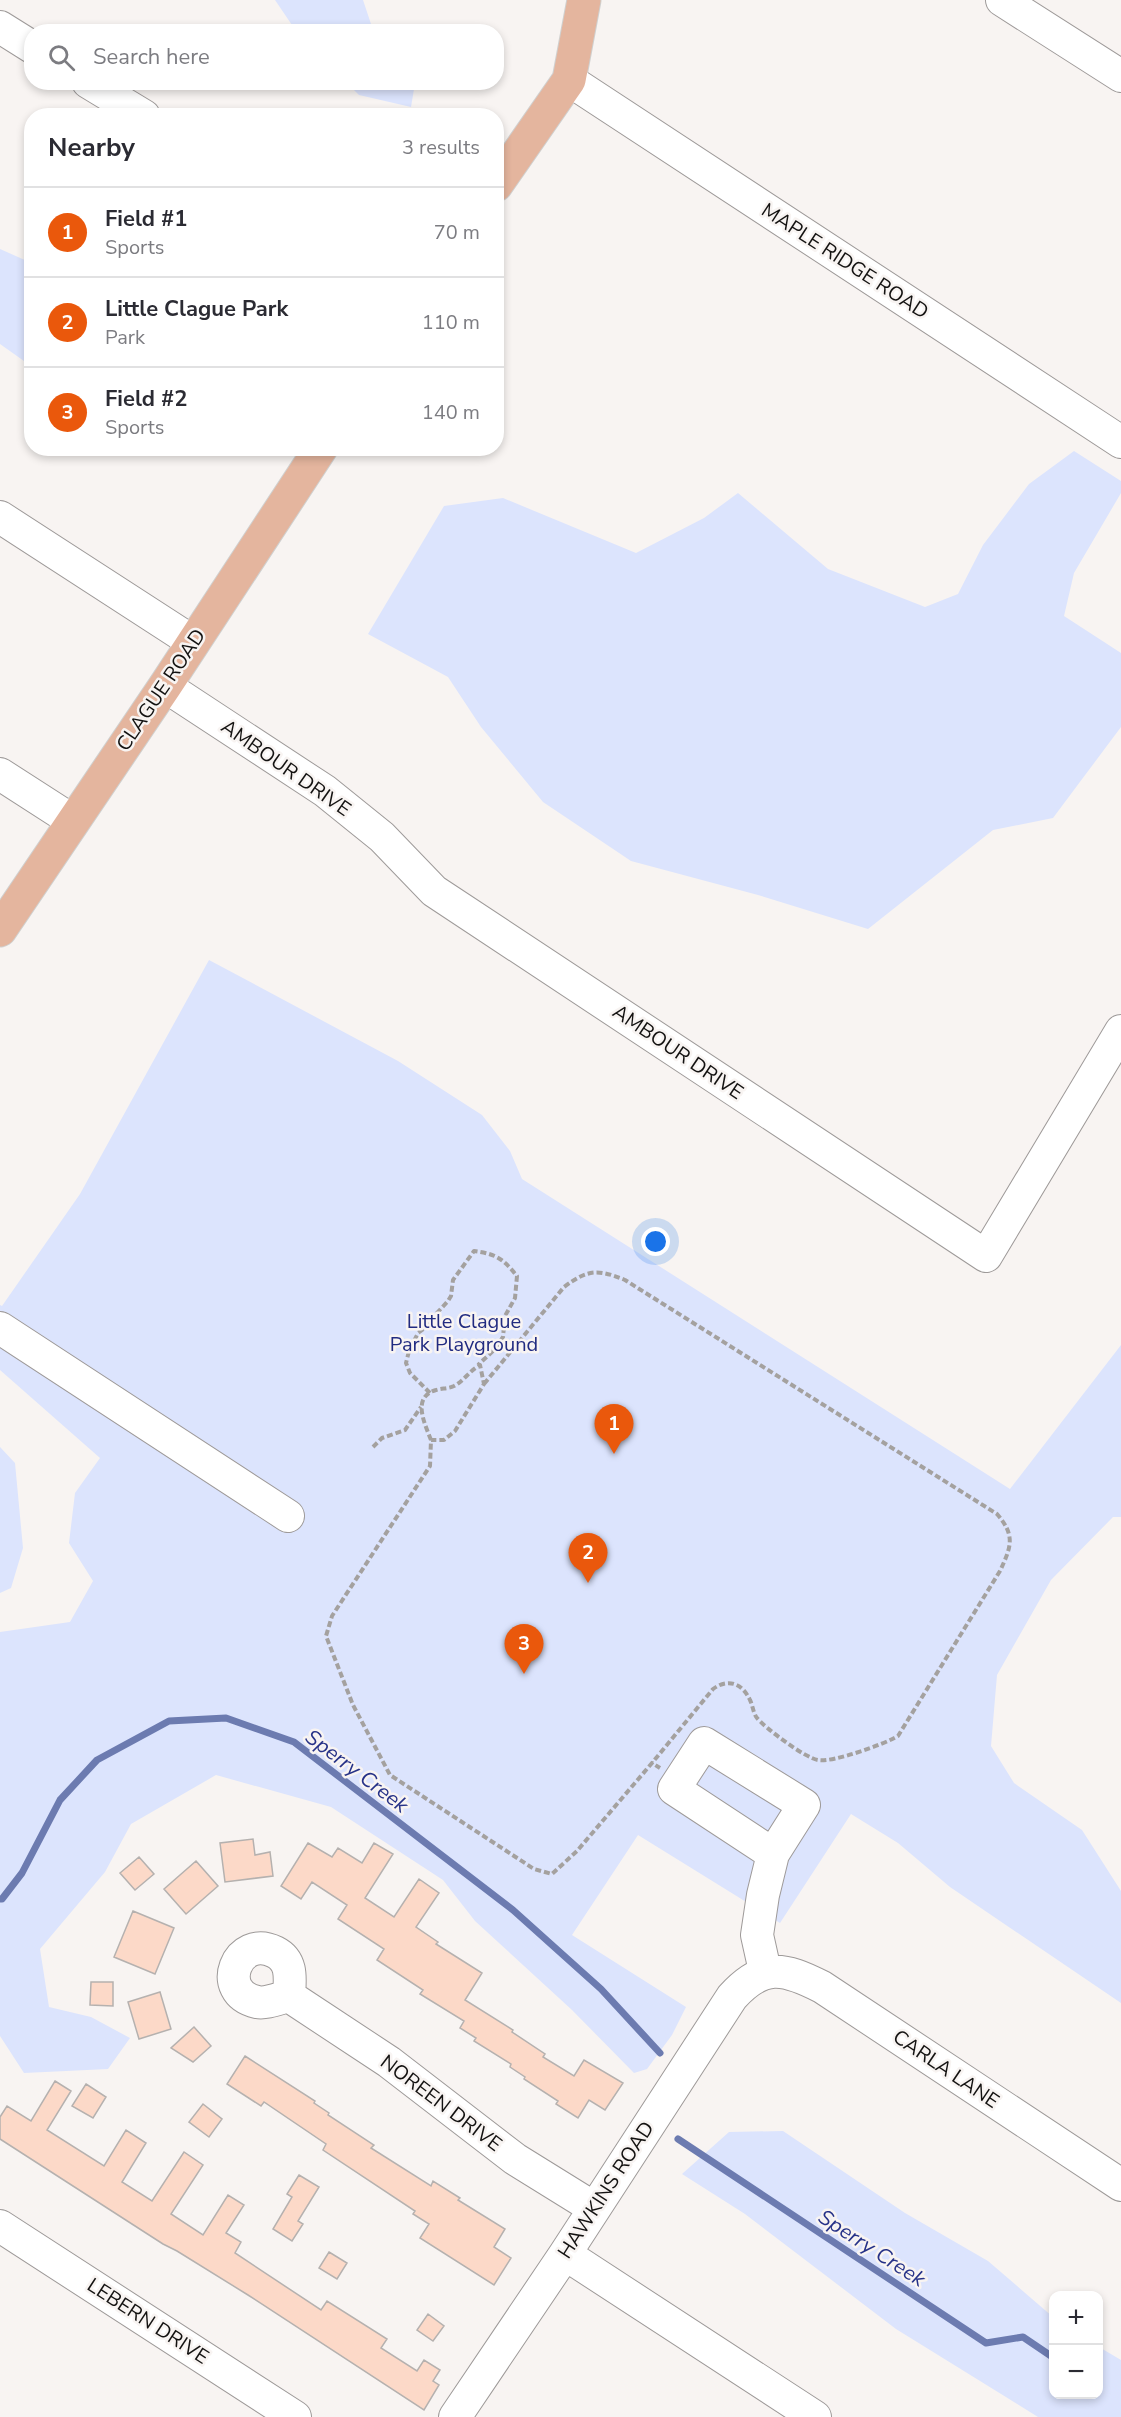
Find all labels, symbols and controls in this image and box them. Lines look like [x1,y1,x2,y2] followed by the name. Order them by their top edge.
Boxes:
[24,24,504,90] search box
[45,41,78,74] icon: search
[93,42,210,72] text: Search here
[48,130,135,165] text: Nearby
[402,134,480,161] text: 3 results
[756,197,934,325] street label: MAPLE RIDGE ROAD
[105,204,187,234] text: Field #1
[62,219,74,246] text: 1
[434,219,480,246] text: 70 m
[105,234,164,261] text: Sports
[105,294,288,324] text: Little Clague Park
[62,309,74,336] text: 2
[422,309,480,336] text: 110 m
[105,324,145,351] text: Park
[105,384,187,414] text: Field #2
[62,399,74,426] text: 3
[422,399,480,426] text: 140 m
[105,414,164,441] text: Sports
[110,624,212,756] street label: CLAGUE ROAD
[216,713,356,823] street label: AMBOUR DRIVE
[607,998,749,1106] street label: AMBOUR DRIVE
[641,1227,670,1256] your location
[390,1308,538,1358] park label: Little Clague Park Playground
[594,1404,634,1454] pin: 1
[568,1534,608,1583] pin: 2
[504,1624,544,1674] pin: 3
[300,1723,415,1819] water label: Sperry Creek
[888,2023,1004,2115] street label: CARLA LANE
[375,2048,507,2158] street label: NOREEN DRIVE
[552,2116,660,2264] street label: HAWKINS ROAD
[813,2203,931,2293] water label: Sperry Creek
[82,2272,214,2370] street label: LEBERN DRIVE
[1049,2291,1103,2399] map controls
[1049,2291,1103,2345] button: +
[1049,2345,1103,2399] button: −

